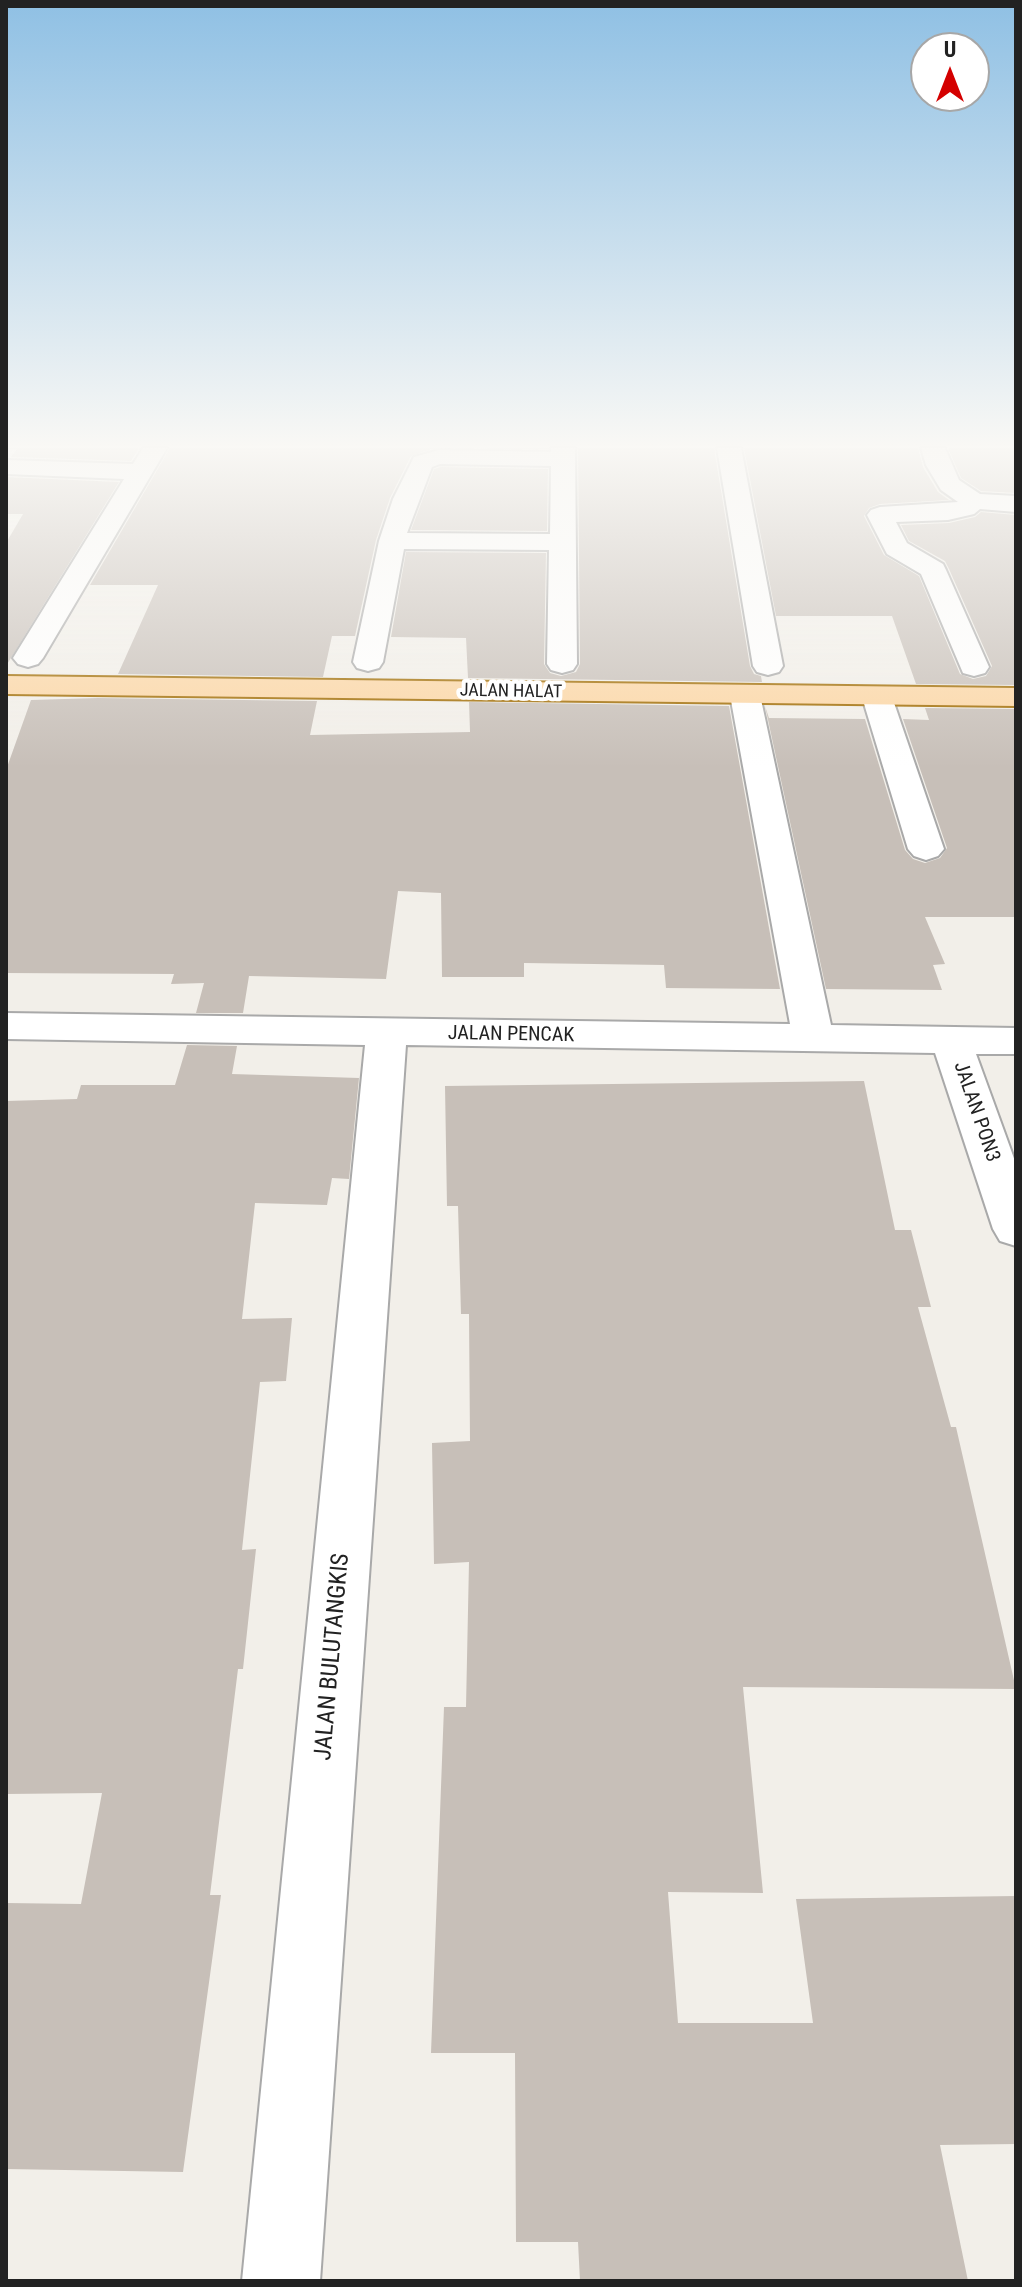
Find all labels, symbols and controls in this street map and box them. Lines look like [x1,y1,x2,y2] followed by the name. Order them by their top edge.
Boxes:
[910,32,990,112] north arrow
[944,37,956,62] text: U
[460,680,562,704] street label: JALAN HALAT
[448,1022,574,1048] street label: JALAN PENCAK
[948,1059,1004,1165] street label: JALAN PON3
[310,1552,356,1762] street label: JALAN BULUTANGKIS

